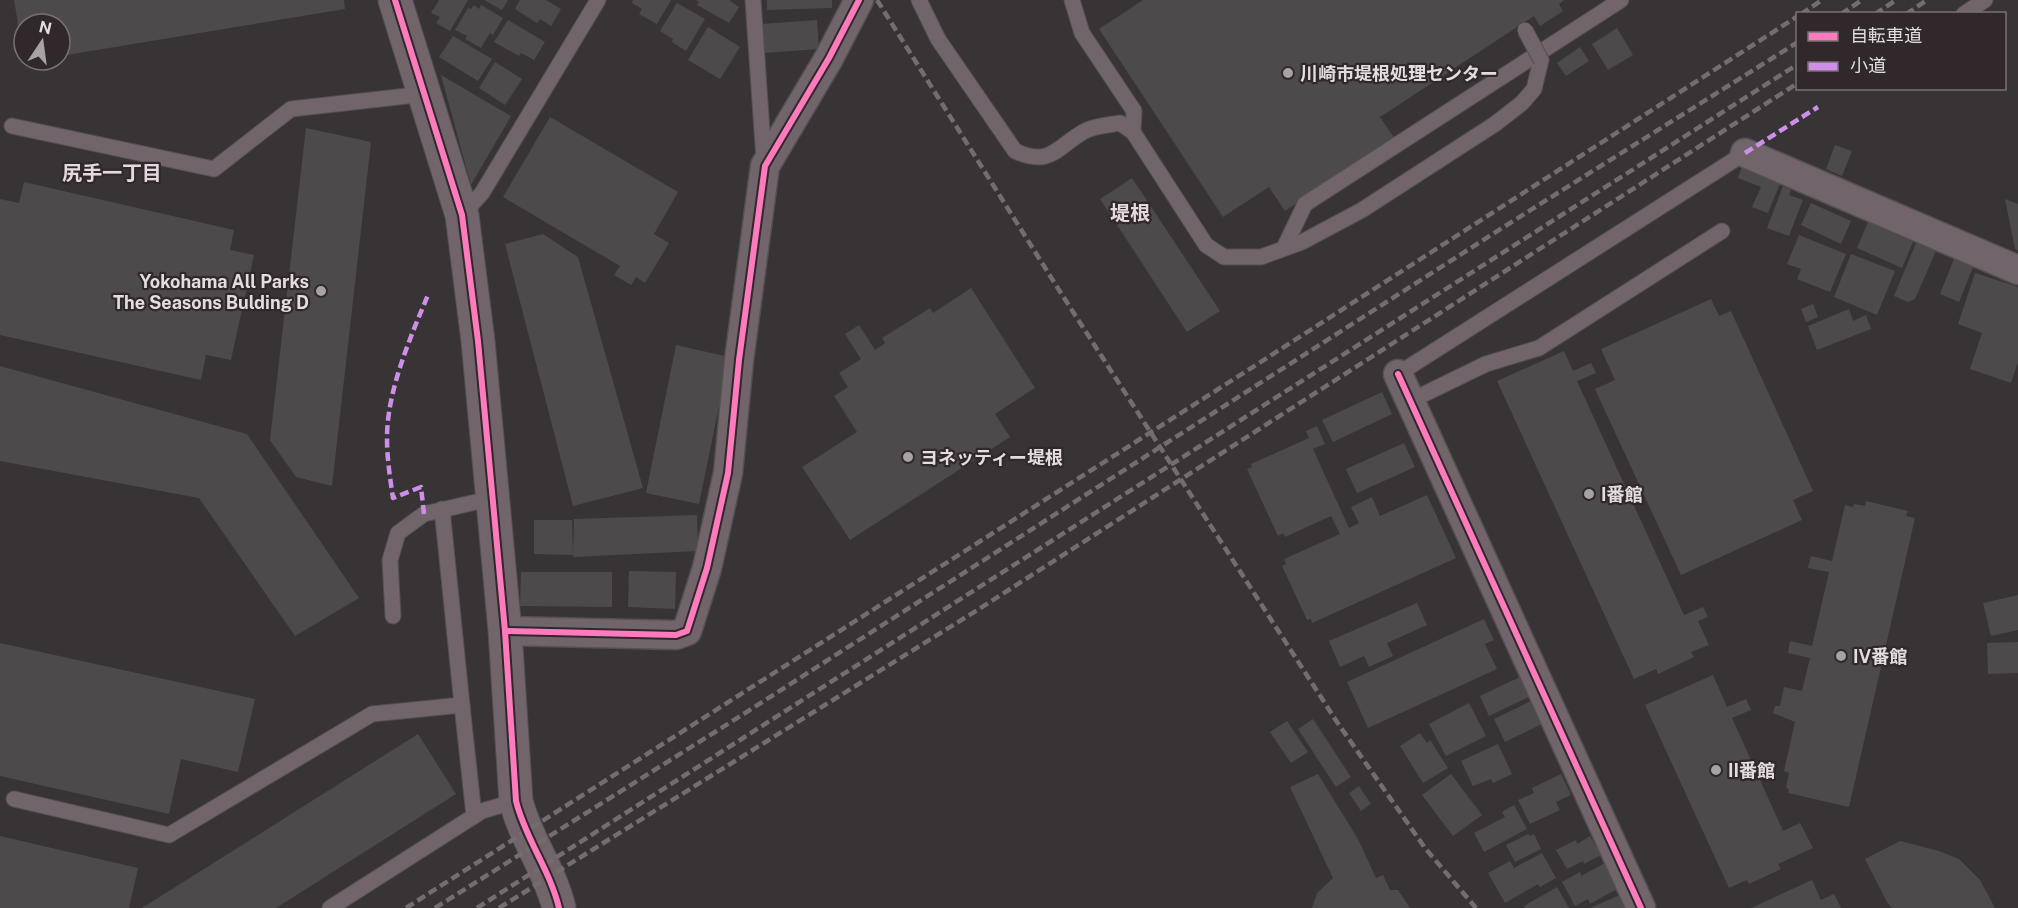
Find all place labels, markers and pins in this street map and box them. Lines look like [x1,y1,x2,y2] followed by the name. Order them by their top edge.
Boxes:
[1300,63,1498,84] place label: 川崎市堤根処理センター
[1281,66,1295,80] marker: 川崎市堤根処理センター
[113,271,309,313] place label: Yokohama All Parks The Seasons Bulding D
[314,284,328,298] marker: Yokohama All Parks The Seasons Bulding D
[920,447,1063,468] place label: ヨネッティー堤根
[901,450,915,464] marker: ヨネッティー堤根
[1601,484,1643,505] place label: I番館
[1582,487,1596,501] marker: I番館
[1853,646,1907,667] place label: IV番館
[1834,649,1848,663] marker: IV番館
[1728,760,1775,781] place label: II番館
[1709,763,1723,777] marker: II番館

